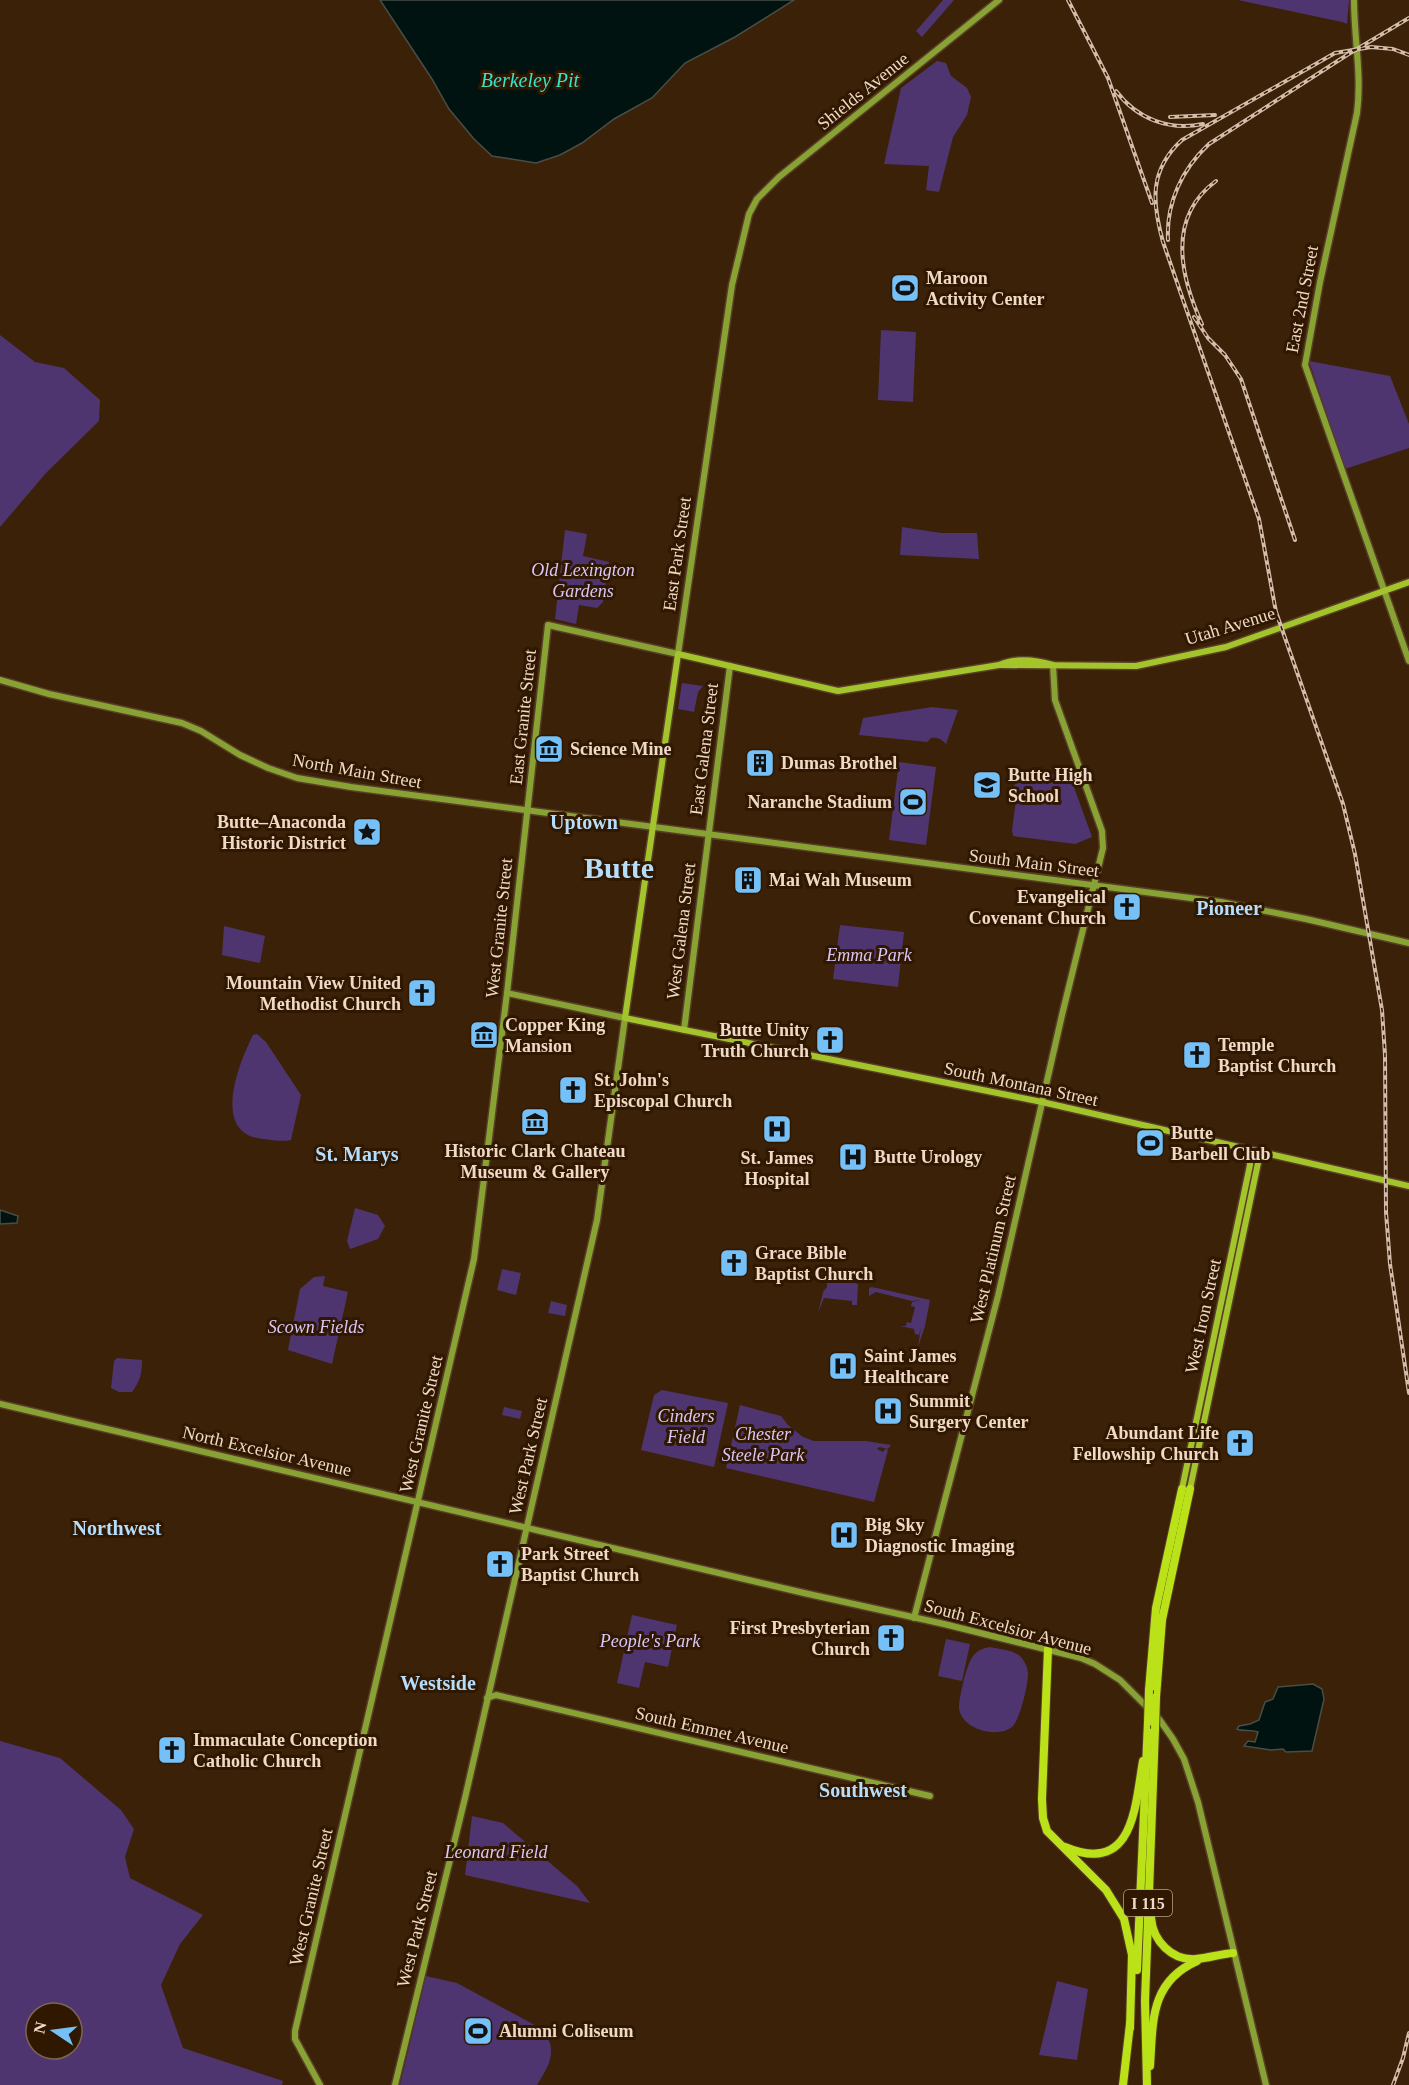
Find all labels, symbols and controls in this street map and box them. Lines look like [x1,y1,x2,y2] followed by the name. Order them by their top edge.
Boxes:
[814,48,912,134] street label: Shields Avenue
[481,69,580,92] water label: Berkeley Pit
[1282,244,1322,354] street label: East 2nd Street
[926,268,1044,309] place label: Maroon Activity Center
[889,272,921,304] sports icon: Maroon Activity Center
[659,496,695,612] street label: East Park Street
[531,560,635,601] park label: Old Lexington Gardens
[1183,603,1277,649] street label: Utah Avenue
[506,648,540,786] street label: East Granite Street
[686,682,722,816] street label: East Galena Street
[533,733,565,765] museum icon: Science Mine
[570,739,671,759] place label: Science Mine
[744,747,776,779] building icon: Dumas Brothel
[291,750,423,792] street label: North Main Street
[781,753,897,773] place label: Dumas Brothel
[1008,765,1093,806] place label: Butte High School
[971,769,1003,801] school or university icon: Butte High School
[897,786,929,818] sports icon: Naranche Stadium
[747,792,892,812] place label: Naranche Stadium
[550,811,618,834] district label: Uptown
[217,812,346,853] place label: Butte–Anaconda Historic District
[351,816,383,848] place icon: Butte–Anaconda Historic District
[968,845,1100,881] street label: South Main Street
[584,851,654,884] district label: Butte
[482,857,516,999] street label: West Granite Street
[663,862,699,1000] street label: West Galena Street
[732,864,764,896] building icon: Mai Wah Museum
[769,870,912,890] place label: Mai Wah Museum
[969,887,1106,928] place label: Evangelical Covenant Church
[1111,891,1143,923] church icon: Evangelical Covenant Church
[1196,897,1262,919] district label: Pioneer
[825,945,913,965] park label: Emma Park
[226,973,401,1014] place label: Mountain View United Methodist Church
[406,977,438,1009] church icon: Mountain View United Methodist Church
[505,1015,605,1056] place label: Copper King Mansion
[468,1019,500,1051] museum icon: Copper King Mansion
[701,1020,809,1061] place label: Butte Unity Truth Church
[814,1024,846,1056] church icon: Butte Unity Truth Church
[1218,1035,1336,1076] place label: Temple Baptist Church
[1181,1039,1213,1071] church icon: Temple Baptist Church
[942,1058,1100,1110] street label: South Montana Street
[594,1070,732,1111] place label: St. John's Episcopal Church
[557,1074,589,1106] church icon: St. John's Episcopal Church
[519,1106,551,1138] museum icon: Historic Clark Chateau Museum & Gallery
[761,1113,793,1145] hospital icon: St. James Hospital
[1171,1123,1271,1164] place label: Butte Barbell Club
[1134,1127,1166,1159] sports icon: Butte Barbell Club
[445,1141,625,1182] place label: Historic Clark Chateau Museum & Gallery
[837,1141,869,1173] hospital icon: Butte Urology
[315,1143,399,1166] district label: St. Marys
[874,1147,982,1167] place label: Butte Urology
[741,1148,814,1189] place label: St. James Hospital
[966,1173,1020,1325] street label: West Platinum Street
[755,1243,873,1284] place label: Grace Bible Baptist Church
[718,1247,750,1279] church icon: Grace Bible Baptist Church
[1181,1257,1225,1375] street label: West Iron Street
[268,1317,364,1337] park label: Scown Fields
[864,1346,957,1387] place label: Saint James Healthcare
[827,1350,859,1382] hospital icon: Saint James Healthcare
[395,1353,447,1495] street label: West Granite Street
[909,1391,1028,1432] place label: Summit Surgery Center
[872,1395,904,1427] hospital icon: Summit Surgery Center
[505,1396,551,1516] street label: West Park Street
[657,1406,715,1447] park label: Cinders Field
[181,1422,353,1480] street label: North Excelsior Avenue
[1073,1423,1219,1464] place label: Abundant Life Fellowship Church
[722,1424,805,1465] park label: Chester Steele Park
[1224,1427,1256,1459] church icon: Abundant Life Fellowship Church
[865,1515,1015,1556] place label: Big Sky Diagnostic Imaging
[73,1517,162,1539] district label: Northwest
[828,1519,860,1551] hospital icon: Big Sky Diagnostic Imaging
[521,1544,639,1585] place label: Park Street Baptist Church
[484,1548,516,1580] church icon: Park Street Baptist Church
[922,1595,1094,1659] street label: South Excelsior Avenue
[730,1618,870,1659] place label: First Presbyterian Church
[875,1622,907,1654] church icon: First Presbyterian Church
[599,1631,701,1651] park label: People's Park
[400,1672,476,1694] district label: Westside
[633,1703,791,1757] street label: South Emmet Avenue
[193,1730,377,1771] place label: Immaculate Conception Catholic Church
[156,1734,188,1766] church icon: Immaculate Conception Catholic Church
[819,1779,907,1801] district label: Southwest
[285,1826,337,1968] street label: West Granite Street
[444,1842,548,1862] park label: Leonard Field
[393,1869,441,1989] street label: West Park Street
[1124,1890,1172,1916] road number: I 115
[24,2001,84,2061] north arrow
[462,2015,494,2047] sports icon: Alumni Coliseum
[30,2020,50,2035] text: N
[499,2021,634,2041] place label: Alumni Coliseum

